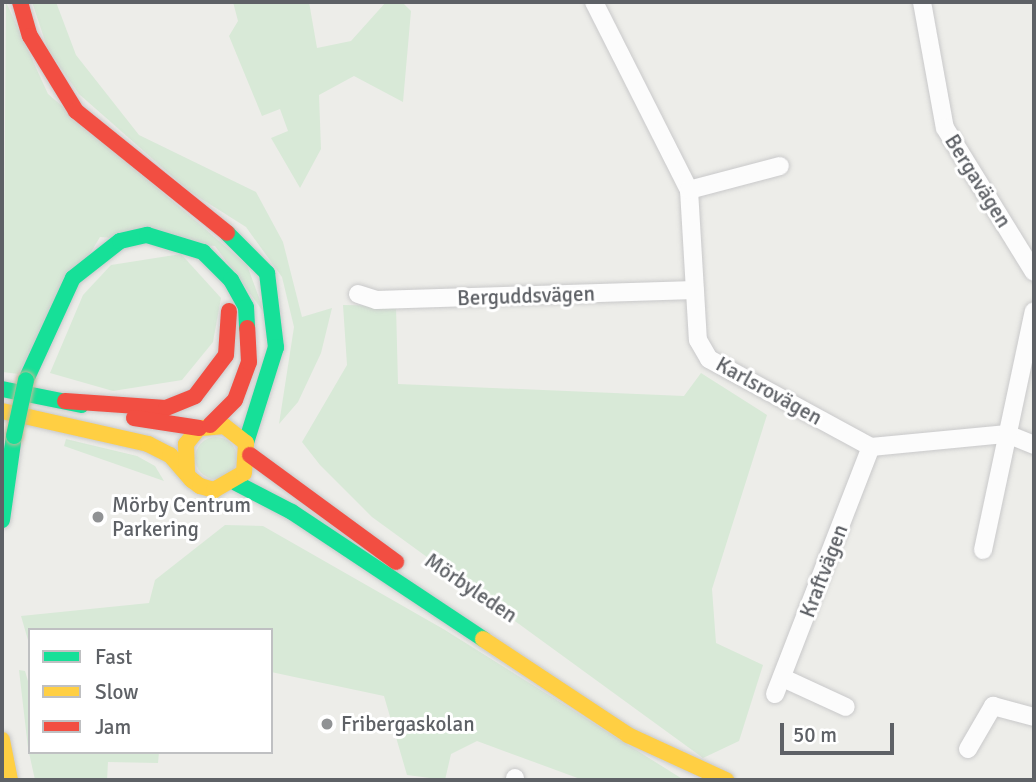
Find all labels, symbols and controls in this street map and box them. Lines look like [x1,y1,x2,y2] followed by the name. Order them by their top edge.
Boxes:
[939,130,1017,232] street label: Bergavägen
[457,281,595,311] street label: Berguddsvägen
[712,352,826,430] street label: Karlsrovägen
[112,492,251,542] place label: Mörby Centrum Parkering
[90,509,106,525] marker: Mörby Centrum Parkering
[795,521,853,621] street label: Kraftvägen
[420,548,522,628] street label: Mörbyleden
[28,628,273,754] legend
[95,644,132,670] text: Fast
[95,679,139,705] text: Slow
[784,708,898,752] scale bar
[341,711,475,737] place label: Fribergaskolan
[95,714,131,740] text: Jam
[319,716,335,732] marker: Fribergaskolan
[793,722,837,748] text: 50 m

